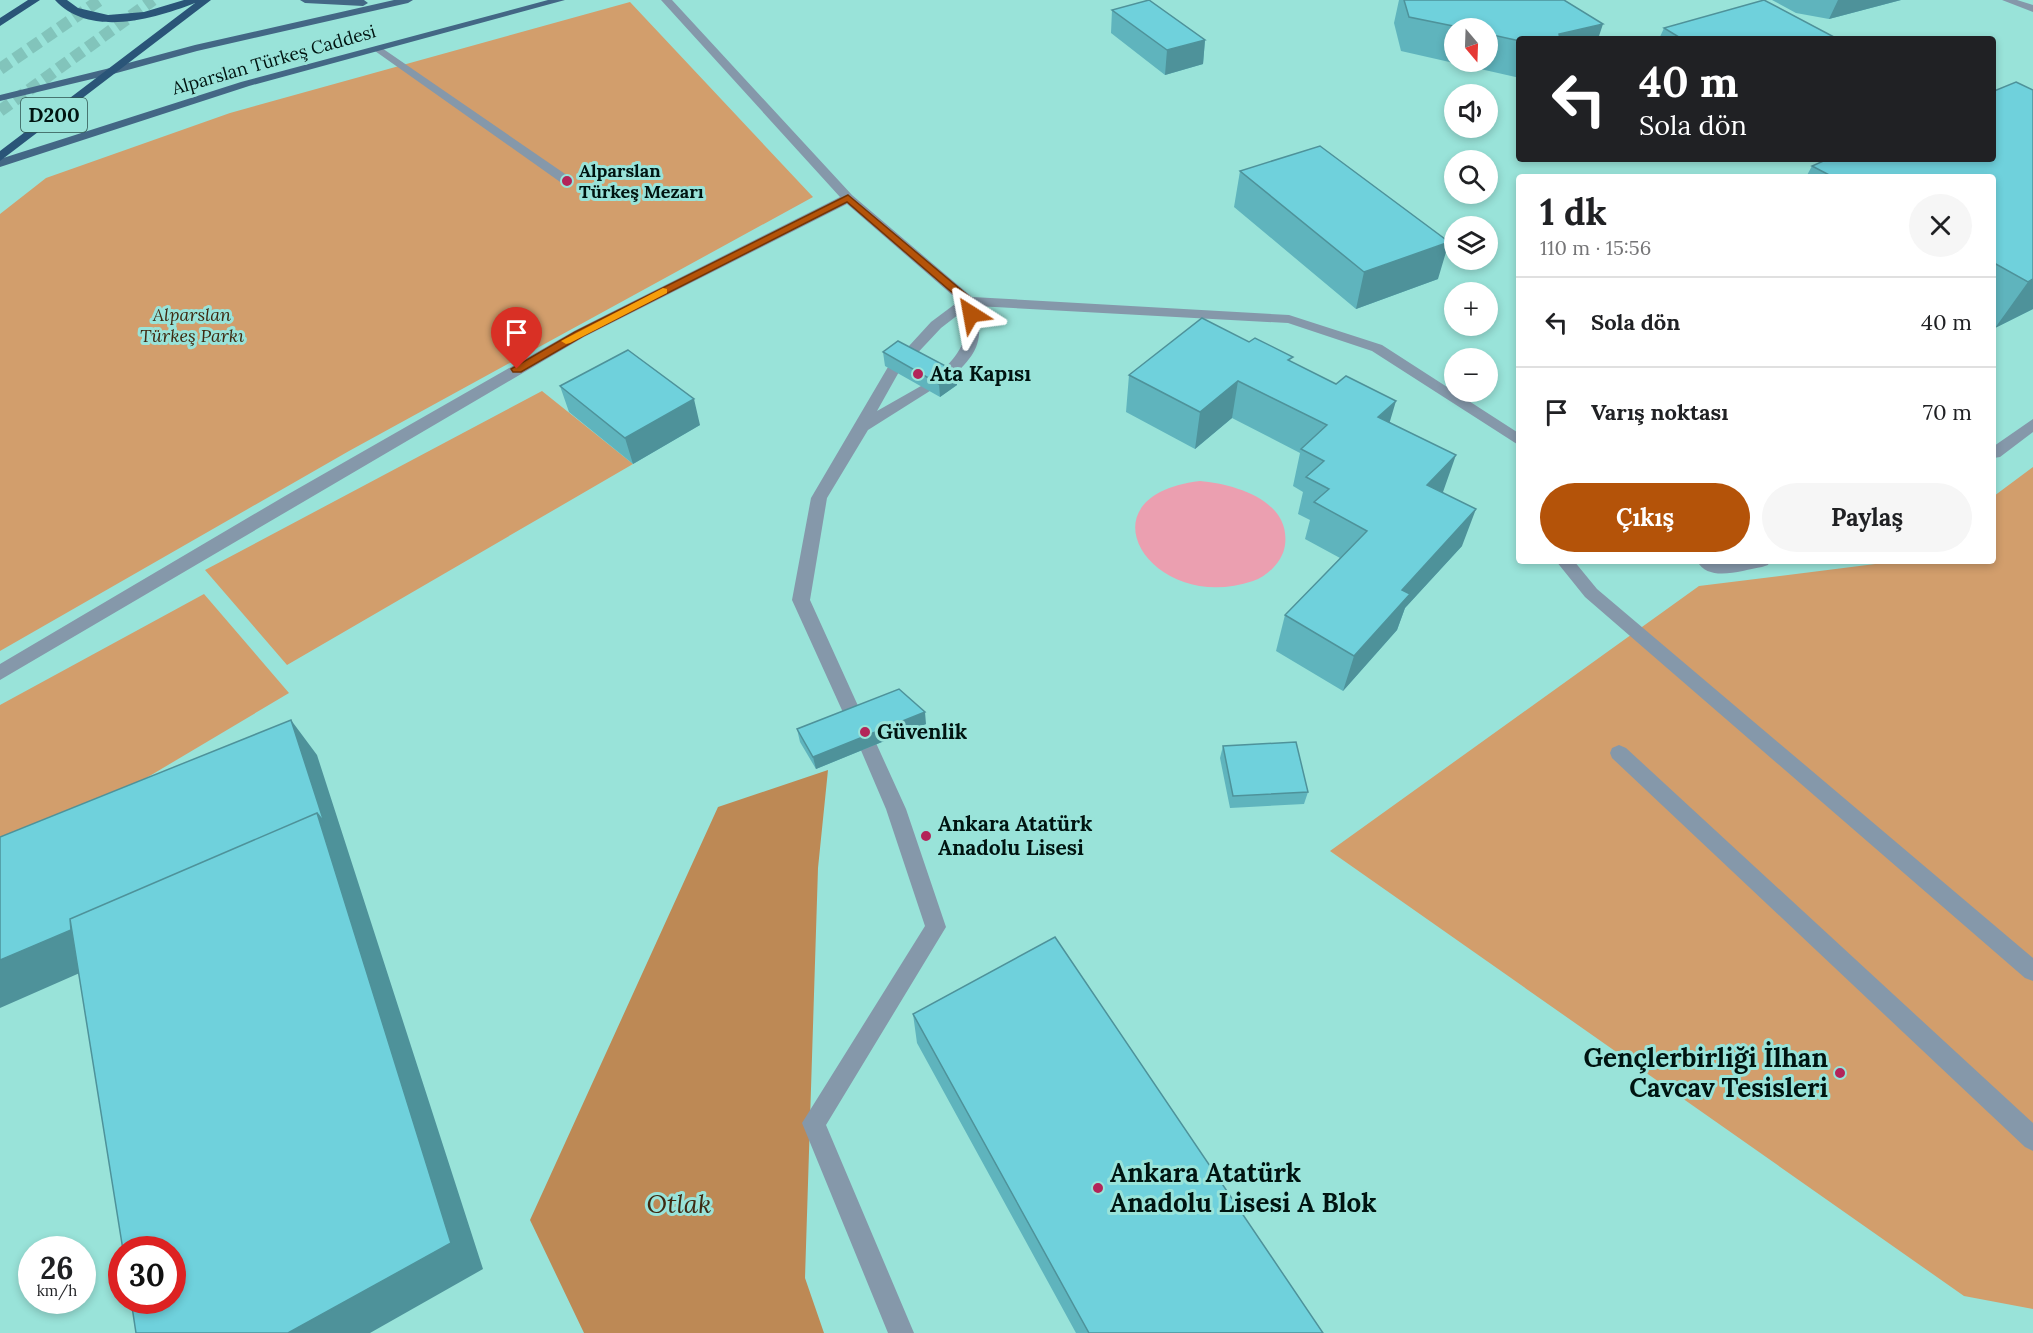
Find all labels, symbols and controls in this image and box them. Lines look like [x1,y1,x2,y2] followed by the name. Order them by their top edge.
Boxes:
[1444,18,1498,72] north arrow
[1444,18,1498,402] map controls
[168,19,378,100] street label: Alparslan Türkeş Caddesi
[1639,55,1738,109] text: 40 m
[1540,60,1618,138] icon: left
[1444,84,1498,138] button: sound
[21,98,87,132] road number: D200
[1639,108,1747,142] text: Sola dön
[1444,150,1498,204] button: search
[579,159,704,203] place label: Alparslan Türkeş Mezarı
[560,174,574,188] marker: Alparslan Türkeş Mezarı
[1540,189,1607,235] text: 1 dk
[1909,194,1972,257] button: close
[1444,216,1498,270] button: layers
[1540,235,1651,260] text: 110 m · 15:56
[939,282,1003,346] position arrow
[1444,282,1498,336] button: +
[140,303,244,347] park label: Alparslan Türkeş Parkı
[1540,306,1573,339] icon: left
[491,307,542,369] pin
[1591,308,1680,336] text: Sola dön
[1921,308,1972,336] text: 40 m
[500,316,533,349] icon: arrive
[1444,348,1498,402] button: −
[930,360,1031,387] place label: Ata Kapısı
[911,367,925,381] marker: Ata Kapısı
[1540,396,1573,429] icon: arrive
[1591,398,1728,426] text: Varış noktası
[1923,398,1972,426] text: 70 m
[1540,483,1750,552] button: Çıkış
[1762,483,1972,552] button: Paylaş
[877,718,968,745] place label: Güvenlik
[858,725,872,739] marker: Güvenlik
[938,810,1093,861] place label: Ankara Atatürk Anadolu Lisesi
[919,829,933,843] marker: Ankara Atatürk Anadolu Lisesi
[1583,1041,1828,1104] place label: Gençlerbirliği İlhan Cavcav Tesisleri
[1833,1066,1847,1080] marker: Gençlerbirliği İlhan Cavcav Tesisleri
[1110,1156,1377,1219] place label: Ankara Atatürk Anadolu Lisesi A Blok
[1091,1181,1105,1195] marker: Ankara Atatürk Anadolu Lisesi A Blok
[646,1187,712,1220] park label: Otlak
[108,1236,186,1314] speed limit sign: 30
[40,1249,74,1287] text: 26
[37,1281,77,1300] text: km/h

